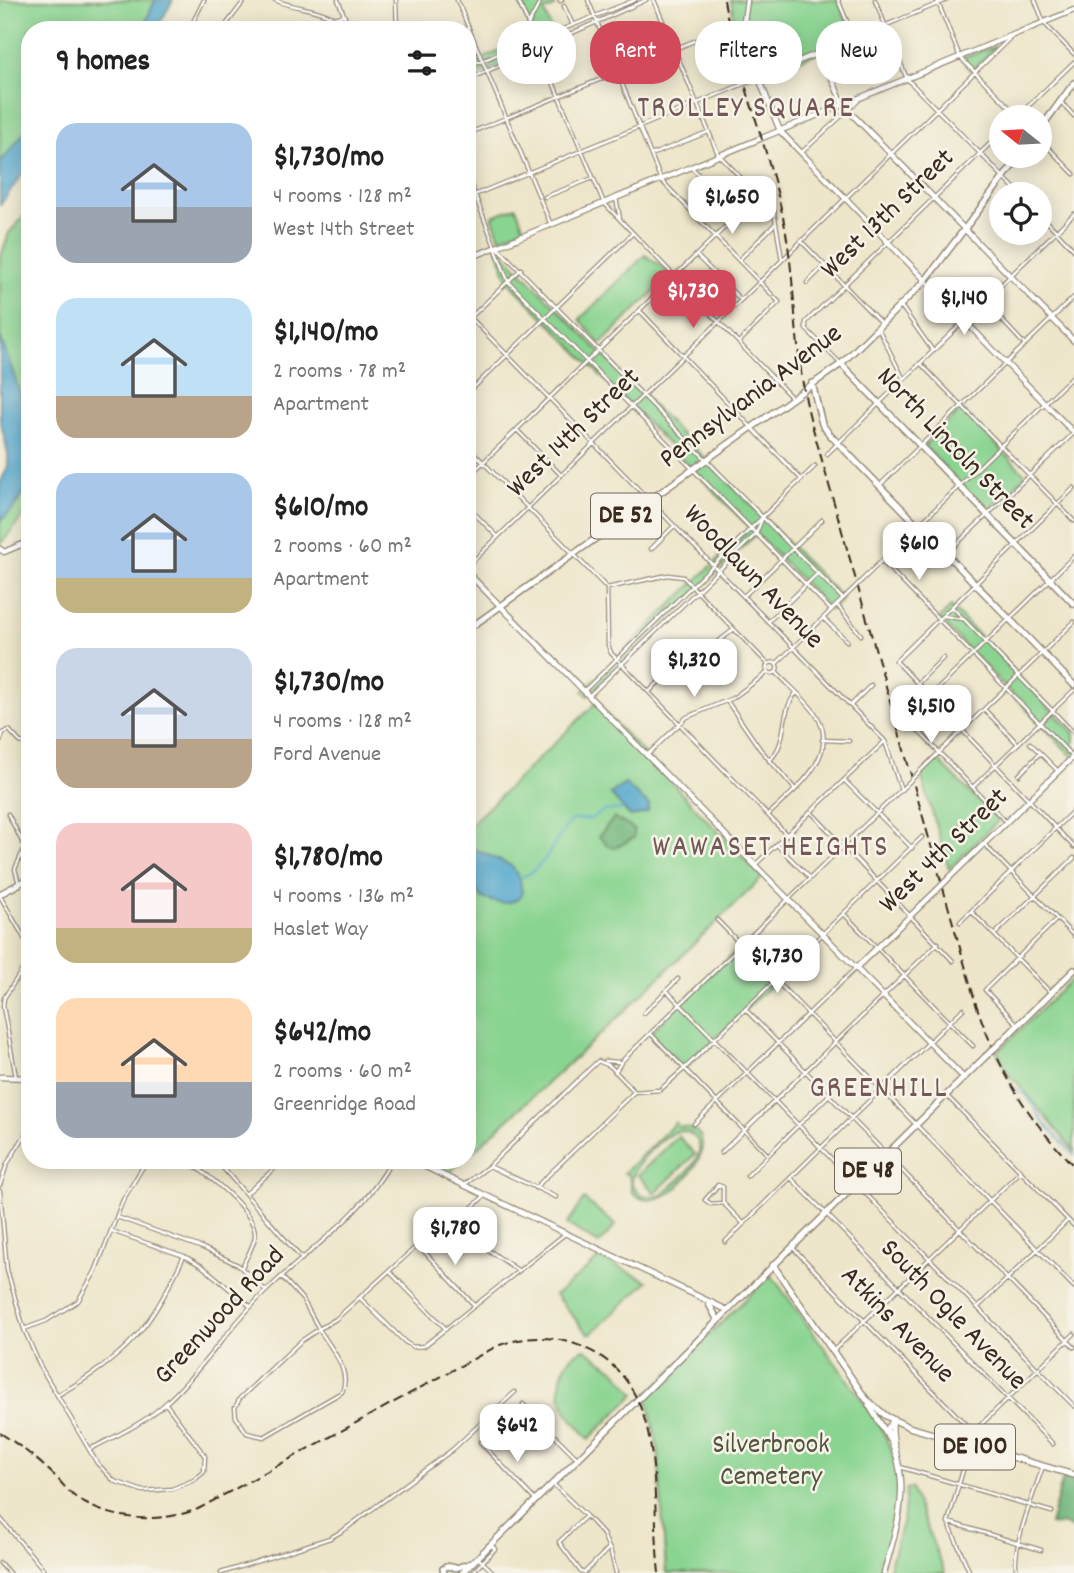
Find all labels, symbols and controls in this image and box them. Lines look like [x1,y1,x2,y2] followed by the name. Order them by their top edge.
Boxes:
[497,21,576,84] chip: Buy
[590,21,681,84] chip: Rent
[695,21,802,84] chip: Filters
[816,21,902,84] chip: New
[56,42,150,85] text: 9 homes
[403,44,441,82] icon: filters
[637,89,855,132] district label: TROLLEY SQUARE
[989,105,1052,168] north arrow
[989,105,1052,245] map controls
[273,138,384,181] text: $1,730/mo
[813,140,965,290] street label: West 13th Street
[112,151,196,235] icon: home
[675,176,789,236] pin: $1,650
[273,181,412,214] text: 4 rooms · 128 m²
[704,182,760,215] text: $1,650
[989,182,1052,245] button: locate
[273,214,415,247] text: West 14th Street
[636,270,750,330] pin: $1,730
[667,276,719,309] text: $1,730
[907,278,1021,337] pin: $1,140
[940,283,988,316] text: $1,140
[273,313,378,356] text: $1,140/mo
[652,316,852,480] street label: Pennsylvania Avenue
[112,326,196,410] icon: home
[273,356,406,389] text: 2 rooms · 78 m²
[865,359,1043,541] street label: North Lincoln Street
[499,360,651,508] street label: West 14th Street
[273,389,369,422] text: Apartment
[273,488,368,531] text: $610/mo
[591,494,661,538] road number: DE 52
[672,497,832,659] street label: Woodlawn Avenue
[112,501,196,585] icon: home
[878,522,960,582] pin: $610
[899,528,939,561] text: $610
[273,531,412,564] text: 2 rooms · 60 m²
[273,564,369,597] text: Apartment
[637,640,751,699] pin: $1,320
[667,645,721,678] text: $1,320
[273,663,384,706] text: $1,730/mo
[112,676,196,760] icon: home
[874,686,988,745] pin: $1,510
[906,691,956,724] text: $1,510
[273,706,412,739] text: 4 rooms · 128 m²
[273,739,381,772] text: Ford Avenue
[871,780,1019,924] street label: West 4th Street
[653,828,889,871] district label: WAWASET HEIGHTS
[273,838,383,881] text: $1,780/mo
[112,851,196,935] icon: home
[273,881,414,914] text: 4 rooms · 136 m²
[273,914,368,947] text: Haslet Way
[720,936,834,995] pin: $1,730
[751,941,803,974] text: $1,730
[273,1013,371,1056] text: $642/mo
[112,1026,196,1110] icon: home
[273,1056,412,1089] text: 2 rooms · 60 m²
[809,1069,949,1112] district label: GREENHILL
[273,1089,416,1122] text: Greenridge Road
[835,1148,901,1194] road number: DE 48
[398,1208,512,1267] pin: $1,780
[429,1213,481,1246] text: $1,780
[869,1231,1035,1401] street label: South Ogle Avenue
[146,1239,296,1395] street label: Greenwood Road
[830,1258,962,1394] street label: Atkins Avenue
[476,1404,558,1464] pin: $642
[496,1410,538,1443] text: $642
[935,1424,1015,1470] road number: DE 100
[712,1427,830,1499] park label: Silverbrook Cemetery

